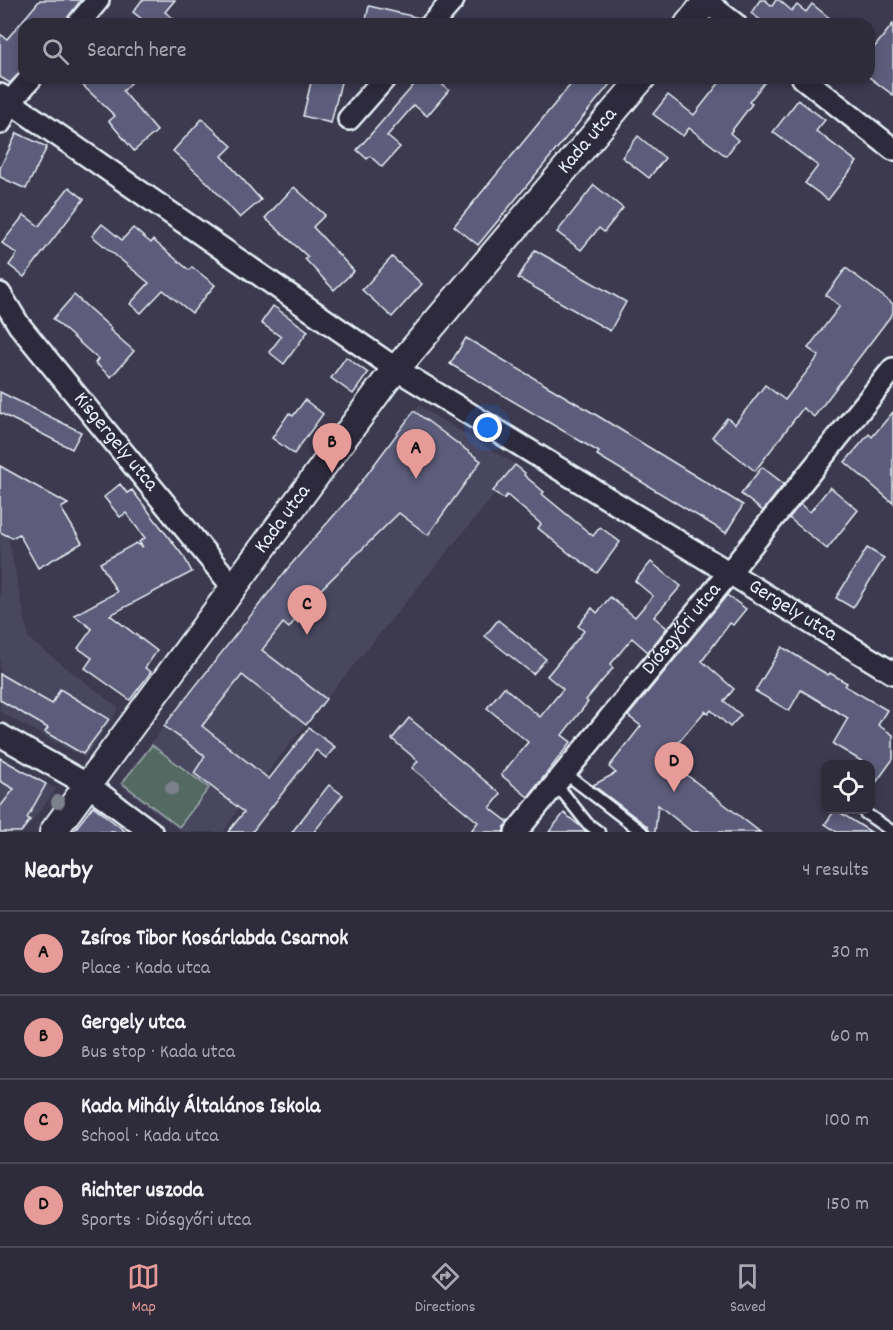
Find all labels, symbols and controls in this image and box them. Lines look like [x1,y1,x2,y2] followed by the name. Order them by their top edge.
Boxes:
[18,18,875,84] search box
[39,35,72,68] icon: search
[87,36,186,67] text: Search here
[551,101,626,182] street label: Kada utca
[65,386,165,499] street label: Kisgergely utca
[473,413,502,442] your location
[312,424,352,473] pin: B
[396,430,436,479] pin: A
[248,478,320,561] street label: Kada utca
[742,573,843,651] street label: Gergely utca
[635,576,730,682] street label: Diósgyőri utca
[288,586,326,635] pin: C
[654,742,694,792] pin: D
[821,760,875,814] map controls
[821,760,875,814] button: locate
[24,853,92,890] text: Nearby
[802,857,869,885] text: 4 results
[81,924,348,955] text: Zsíros Tibor Kosárlabda Csarnok
[38,939,49,967] text: A
[831,939,869,967] text: 30 m
[81,955,210,983] text: Place · Kada utca
[81,1008,185,1039] text: Gergely utca
[39,1023,48,1051] text: B
[830,1023,869,1051] text: 60 m
[81,1039,235,1067] text: Bus stop · Kada utca
[81,1092,320,1123] text: Kada Mihály Általános Iskola
[39,1107,48,1135] text: C
[825,1107,869,1135] text: 100 m
[81,1123,219,1151] text: School · Kada utca
[81,1176,203,1207] text: Richter uszoda
[38,1191,49,1219] text: D
[826,1191,869,1219] text: 150 m
[81,1207,251,1235] text: Sports · Diósgyőri utca
[127,1260,160,1319] tab: Map
[415,1260,475,1319] tab: Directions
[730,1260,766,1319] tab: Saved

